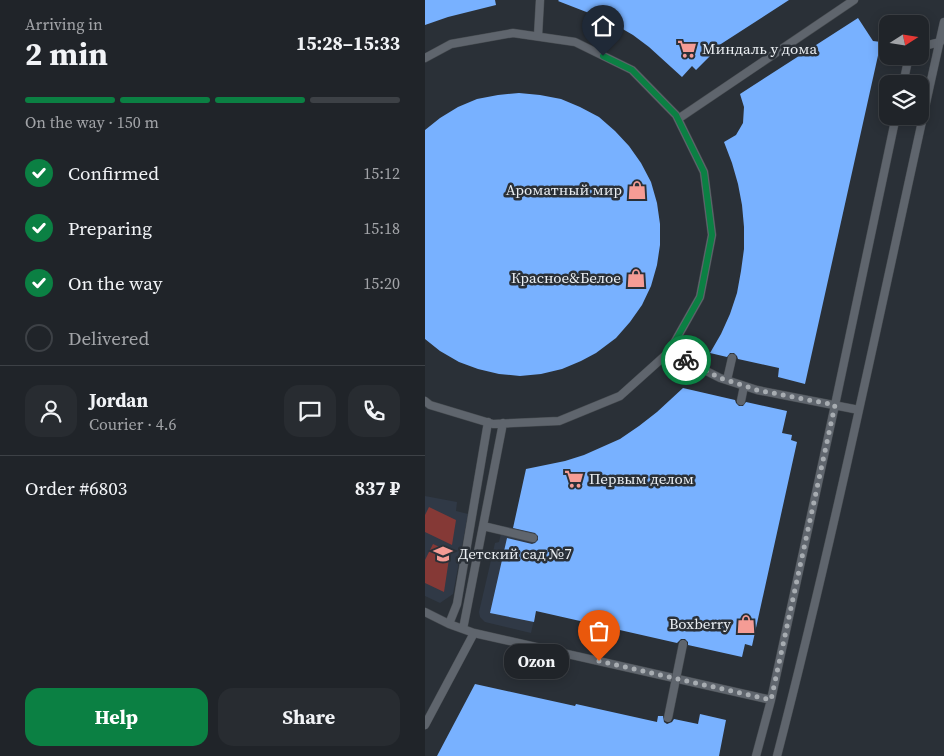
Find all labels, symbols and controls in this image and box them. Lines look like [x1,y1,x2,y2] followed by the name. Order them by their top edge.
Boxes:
[582,5,624,56] pin
[589,12,617,40] icon: home
[25,13,103,35] text: Arriving in
[879,15,929,65] north arrow
[879,15,929,125] map controls
[296,30,400,56] text: 15:28–15:33
[25,32,108,76] text: 2 min
[676,38,698,60] supermarket icon: Миндаль у дома
[702,38,817,59] place label: Миндаль у дома
[879,75,929,125] button: layers
[25,111,159,133] text: On the way · 150 m
[25,159,53,187] icon: check
[68,160,159,186] text: Confirmed
[363,162,400,184] text: 15:12
[506,179,622,200] place label: Ароматный мир
[626,179,648,201] shop icon: Ароматный мир
[25,214,53,242] icon: check
[68,215,152,241] text: Preparing
[363,217,400,239] text: 15:18
[511,267,621,288] place label: Красное&Белое
[625,267,647,289] shop icon: Красное&Белое
[25,269,53,297] icon: check
[68,270,163,296] text: On the way
[363,272,400,294] text: 15:20
[68,325,149,351] text: Delivered
[661,335,711,385] courier
[672,346,700,374] icon: bike
[25,385,77,437] button: person
[284,385,336,437] button: chat
[348,385,400,437] button: phone
[89,387,148,413] text: Jordan
[89,413,177,435] text: Courier · 4.6
[563,468,585,490] supermarket icon: Первым делом
[589,468,694,489] place label: Первым делом
[25,475,127,501] text: Order #6803
[355,475,400,501] text: 837 ₽
[432,543,454,565] school or university icon: Детский сад №7
[458,543,572,564] place label: Детский сад №7
[578,610,620,661] pin
[669,613,731,634] place label: Boxberry
[735,613,757,635] shop icon: Boxberry
[585,617,613,645] icon: bag
[504,644,569,678] callout: Ozon
[518,650,555,672] text: Ozon
[25,688,208,746] button: Help
[218,688,400,746] button: Share

